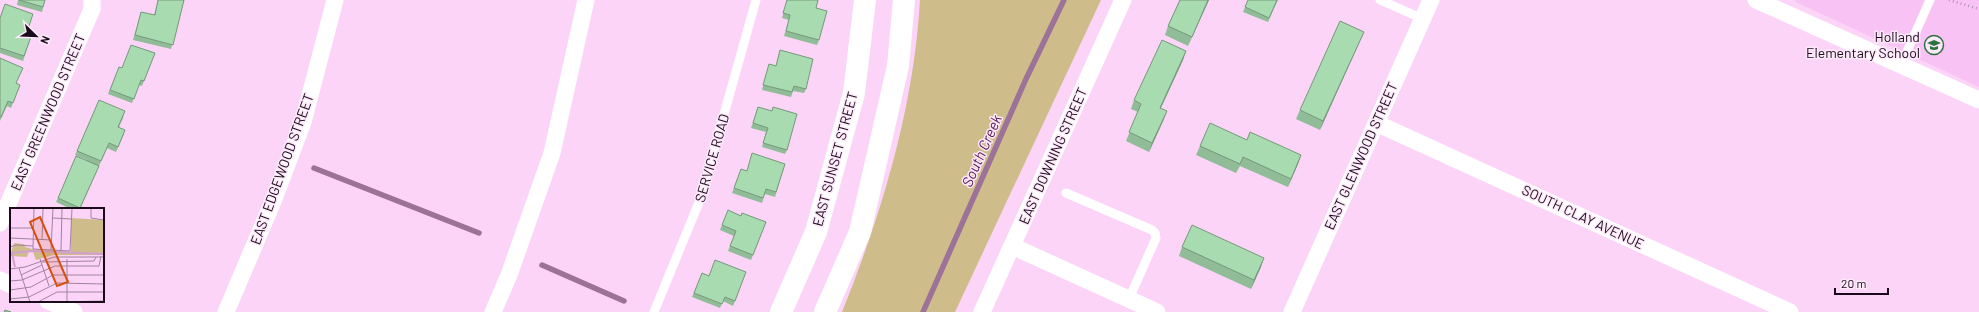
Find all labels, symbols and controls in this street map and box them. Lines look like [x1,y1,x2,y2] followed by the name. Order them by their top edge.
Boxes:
[16,16,56,56] north arrow
[1806,28,1920,61] place label: Holland Elementary School
[7,31,89,193] street label: EAST GREENWOOD STREET
[1923,34,1945,56] school or university icon: Holland Elementary School
[1320,79,1401,232] street label: EAST GLENWOOD STREET
[1015,85,1090,227] street label: EAST DOWNING STREET
[808,90,861,228] street label: EAST SUNSET STREET
[246,91,317,247] street label: EAST EDGEWOOD STREET
[957,111,1005,189] water label: South Creek
[691,112,732,204] street label: SERVICE ROAD
[1520,181,1647,252] street label: SOUTH CLAY AVENUE
[10,208,104,302] inset map
[1835,270,1888,296] scale bar
[1841,276,1867,290] text: 20 m

